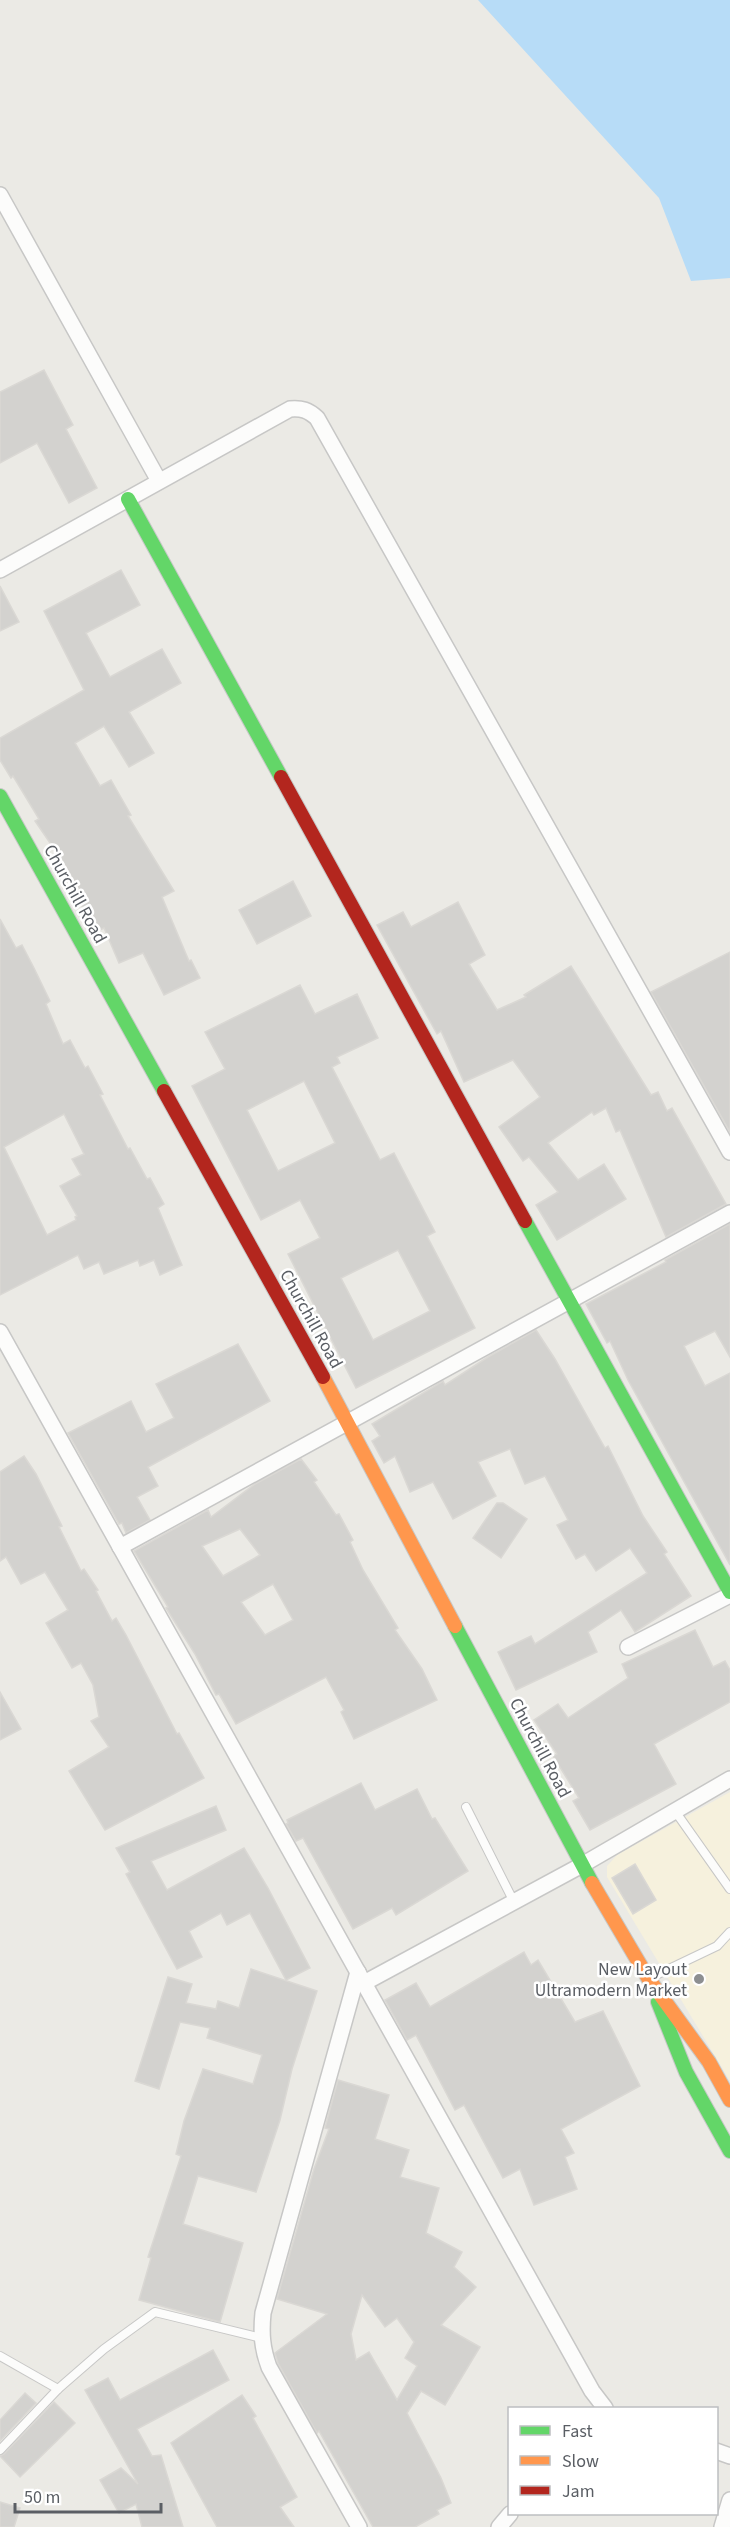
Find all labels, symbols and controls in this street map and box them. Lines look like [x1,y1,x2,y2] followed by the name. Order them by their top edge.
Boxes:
[37,840,113,948] street label: Churchill Road
[273,1265,349,1373] street label: Churchill Road
[503,1694,577,1802] street label: Churchill Road
[535,1957,687,2003] place label: New Layout Ultramodern Market
[692,1972,706,1986] marker: New Layout Ultramodern Market
[508,2407,718,2515] legend
[562,2419,593,2444] text: Fast
[562,2449,599,2474] text: Slow
[15,2476,160,2514] scale bar
[562,2479,595,2504] text: Jam
[24,2485,60,2510] text: 50 m

